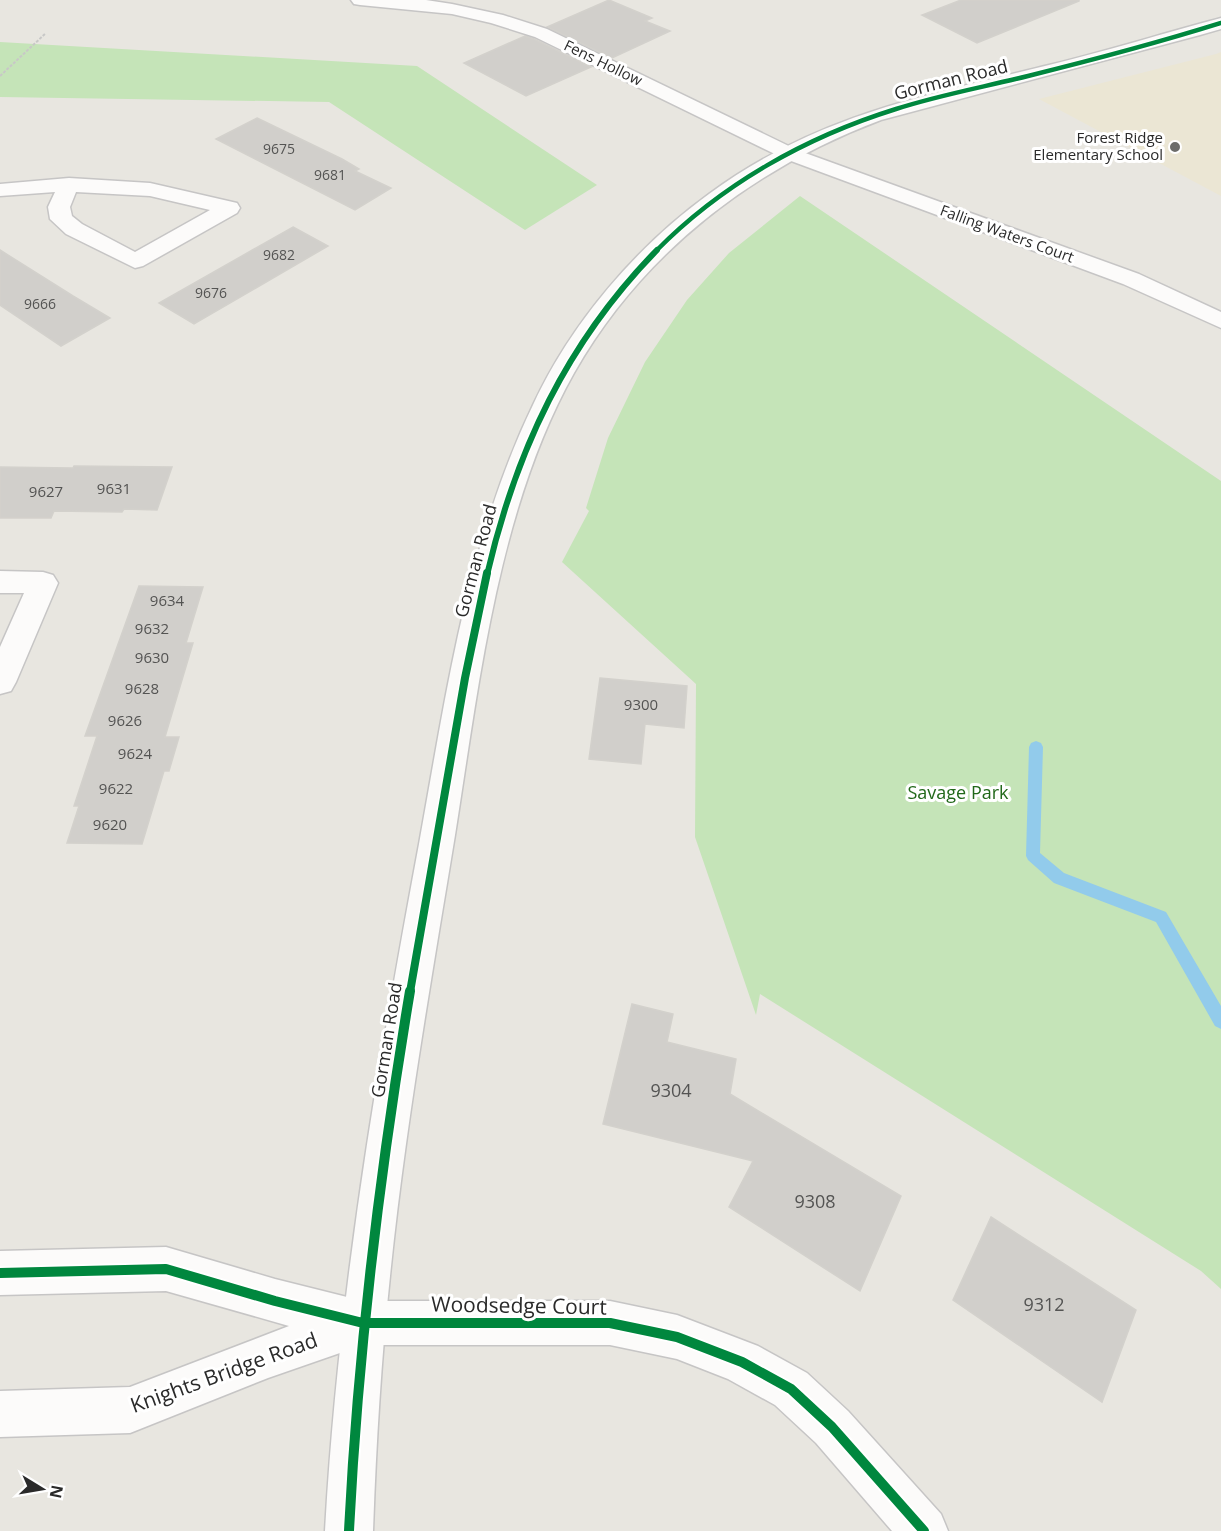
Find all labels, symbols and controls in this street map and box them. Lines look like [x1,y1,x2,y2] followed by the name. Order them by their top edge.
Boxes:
[561,35,646,90] street label: Fens Hollow
[891,53,1010,105] street label: Gorman Road
[1033,127,1163,164] place label: Forest Ridge Elementary School
[263,139,295,158] house number: 9675
[1168,140,1182,154] marker: Forest Ridge Elementary School
[314,165,346,184] house number: 9681
[938,200,1077,267] street label: Falling Waters Court
[263,245,295,264] house number: 9682
[195,283,227,302] house number: 9676
[24,294,56,313] house number: 9666
[97,478,131,498] house number: 9631
[29,481,63,501] house number: 9627
[448,501,502,620] street label: Gorman Road
[150,590,185,610] house number: 9634
[135,618,169,638] house number: 9632
[135,647,169,667] house number: 9630
[125,678,159,698] house number: 9628
[624,694,658,714] house number: 9300
[108,710,142,730] house number: 9626
[118,743,153,763] house number: 9624
[99,778,133,798] house number: 9622
[907,780,1009,804] park label: Savage Park
[93,814,127,834] house number: 9620
[365,980,407,1099] street label: Gorman Road
[650,1078,692,1102] house number: 9304
[794,1189,836,1213] house number: 9308
[431,1289,607,1321] street label: Woodsedge Court
[1023,1292,1065,1316] house number: 9312
[126,1325,321,1419] street label: Knights Bridge Road
[12,1459,72,1519] north arrow
[45,1483,69,1500] text: N

